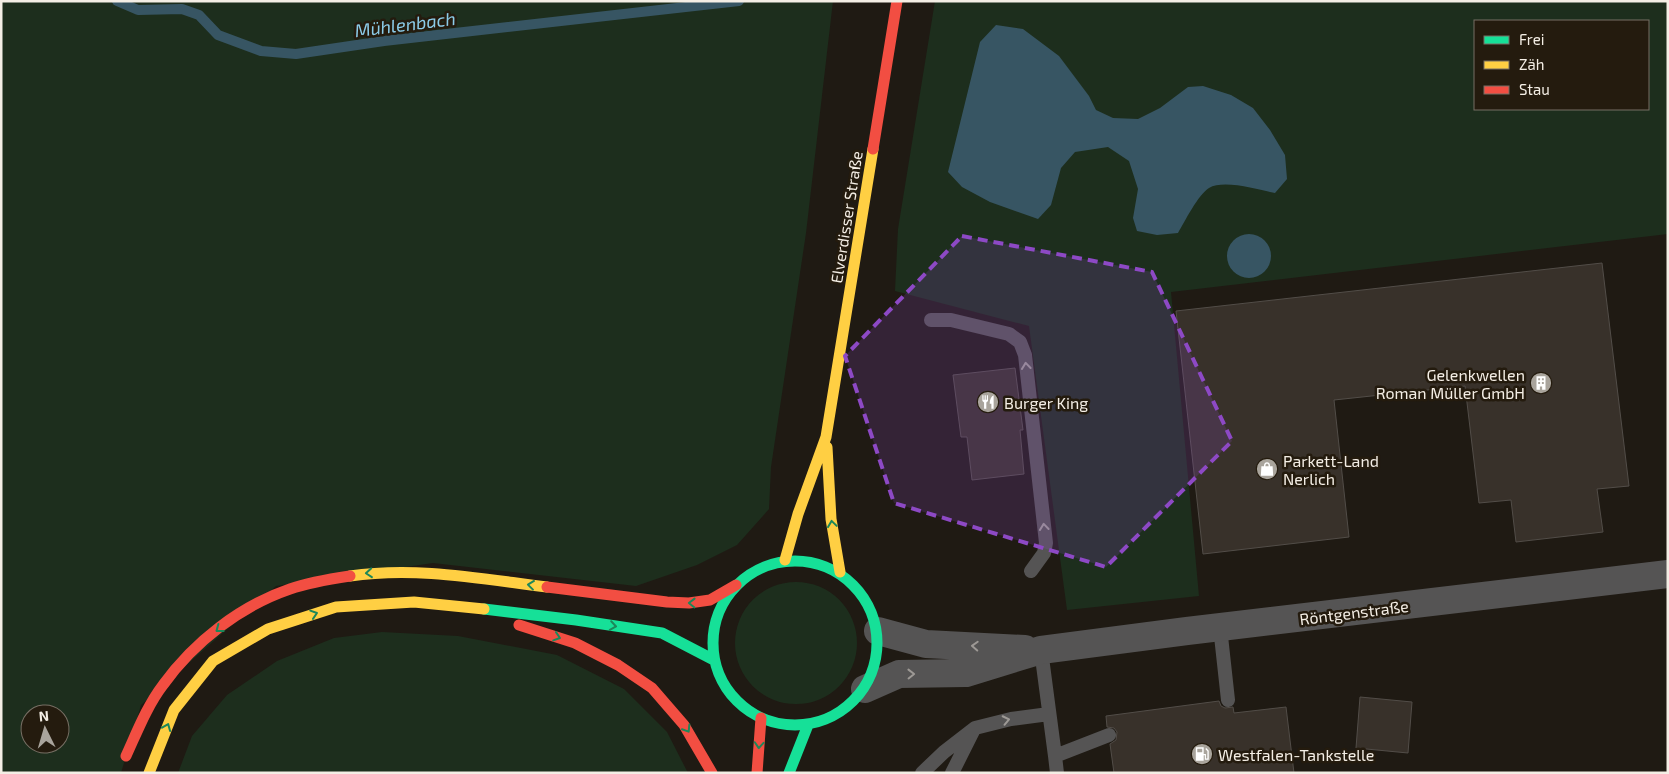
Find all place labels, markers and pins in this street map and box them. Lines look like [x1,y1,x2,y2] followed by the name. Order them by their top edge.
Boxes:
[1376,365,1525,402] place label: Gelenkwellen Roman Müller GmbH
[1529,371,1553,395] building icon: Gelenkwellen Roman Müller GmbH
[976,390,1000,414] restaurant icon: Burger King
[1004,393,1088,412] place label: Burger King
[1283,451,1379,488] place label: Parkett-Land Nerlich
[1255,457,1279,481] shop icon: Parkett-Land Nerlich
[1190,742,1214,766] fuel station icon: Westfalen-Tankstelle
[1218,745,1374,764] place label: Westfalen-Tankstelle

